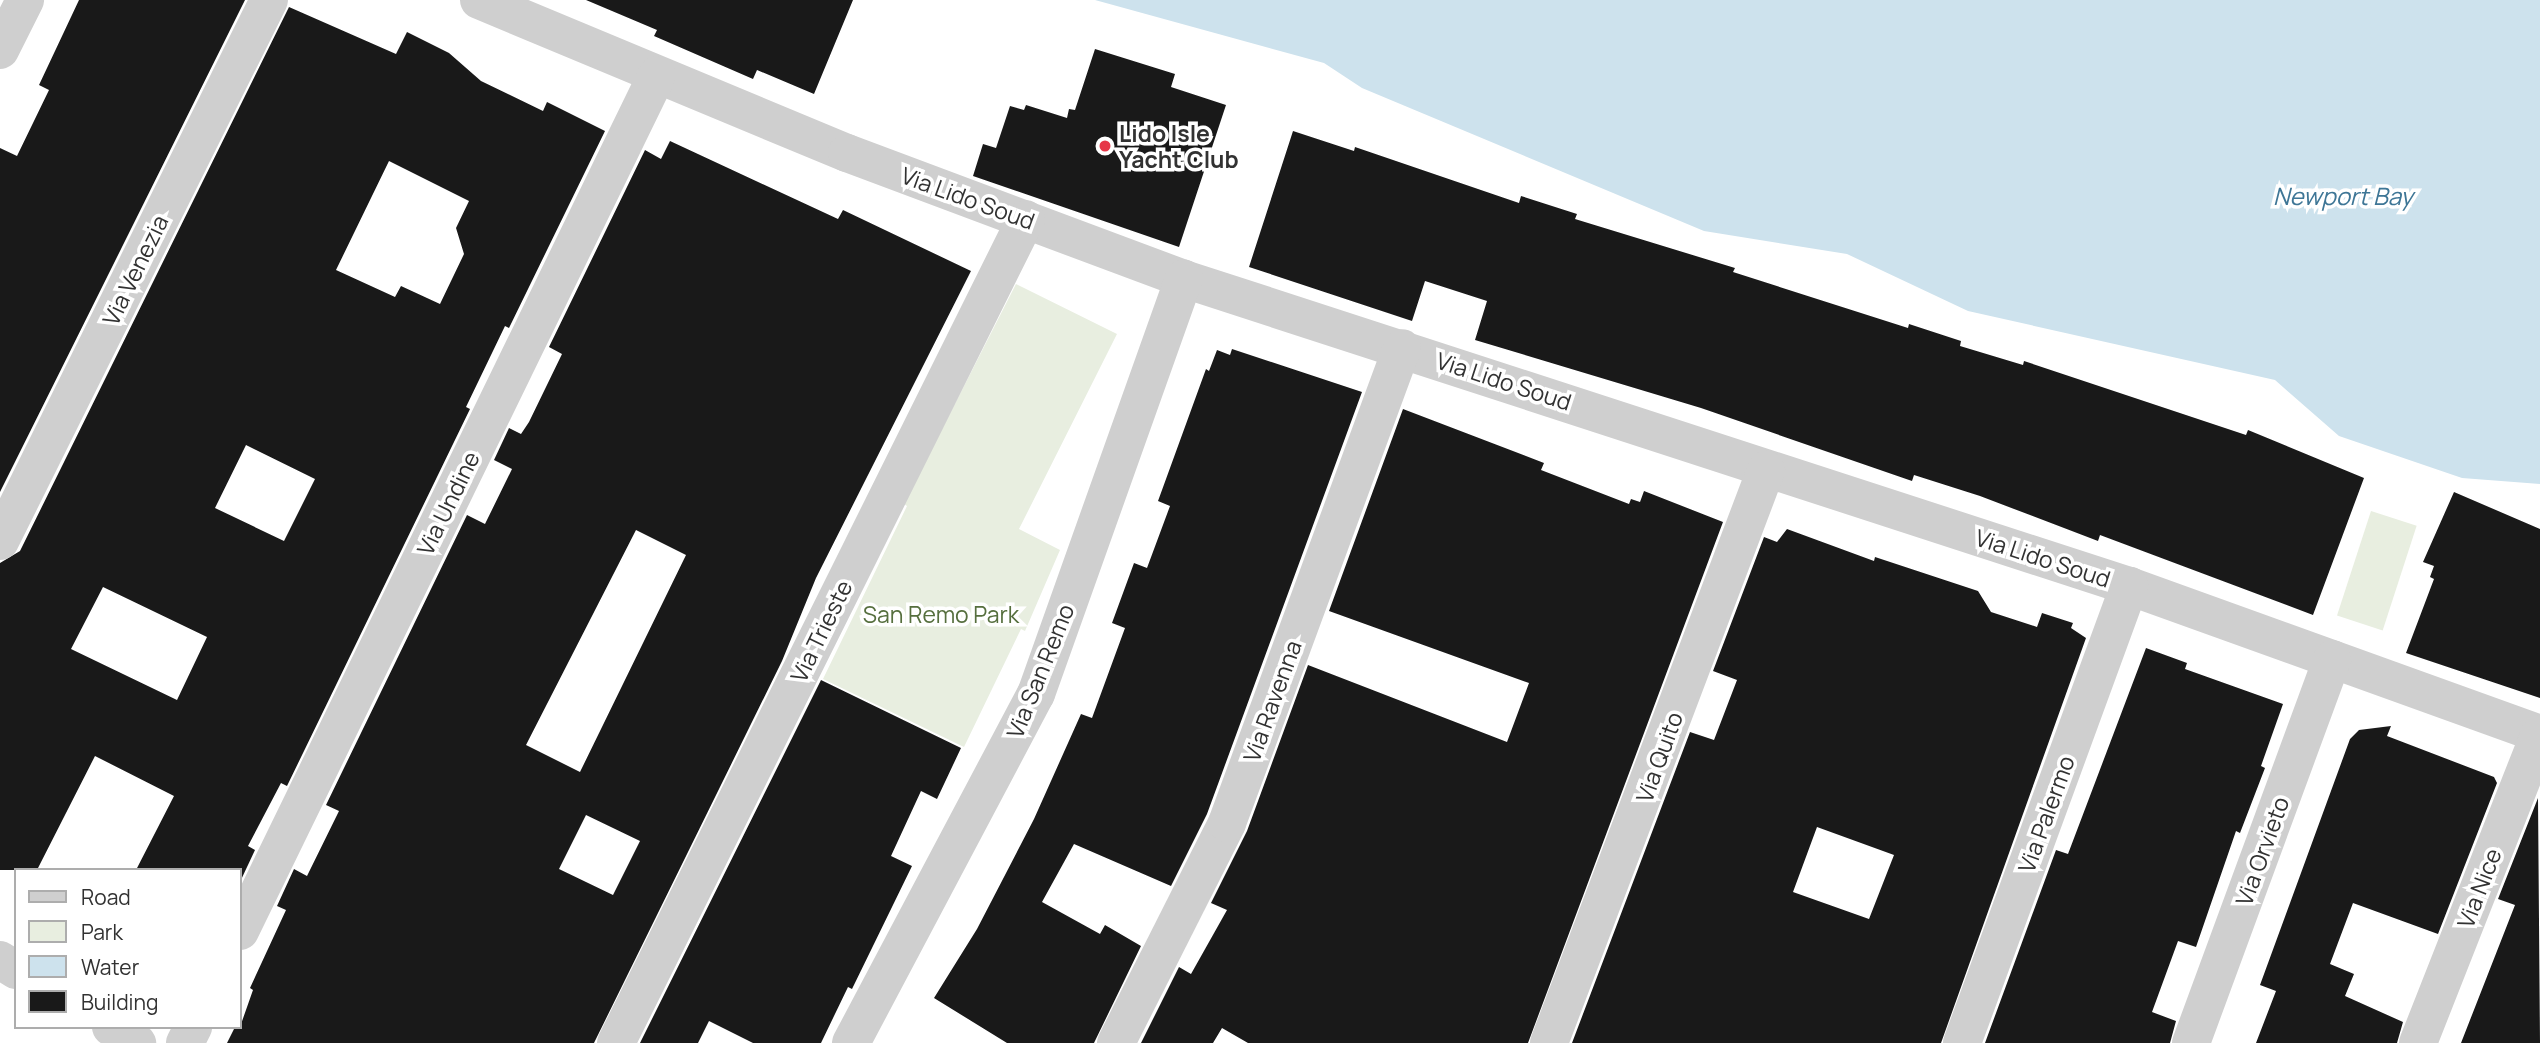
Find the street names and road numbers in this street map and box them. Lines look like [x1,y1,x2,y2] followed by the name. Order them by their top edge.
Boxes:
[897,161,1039,235] street label: Via Lido Soud
[96,210,174,330] street label: Via Venezia
[1433,346,1575,416] street label: Via Lido Soud
[411,447,485,559] street label: Via Undine
[1972,523,2114,593] street label: Via Lido Soud
[784,575,858,687] street label: Via Trieste
[1001,600,1079,742] street label: Via San Remo
[1237,636,1307,766] street label: Via Ravenna
[1630,708,1688,806] street label: Via Quito
[2012,752,2080,876] street label: Via Palermo
[2230,793,2294,909] street label: Via Orvieto
[2451,844,2507,932] street label: Via Nice

